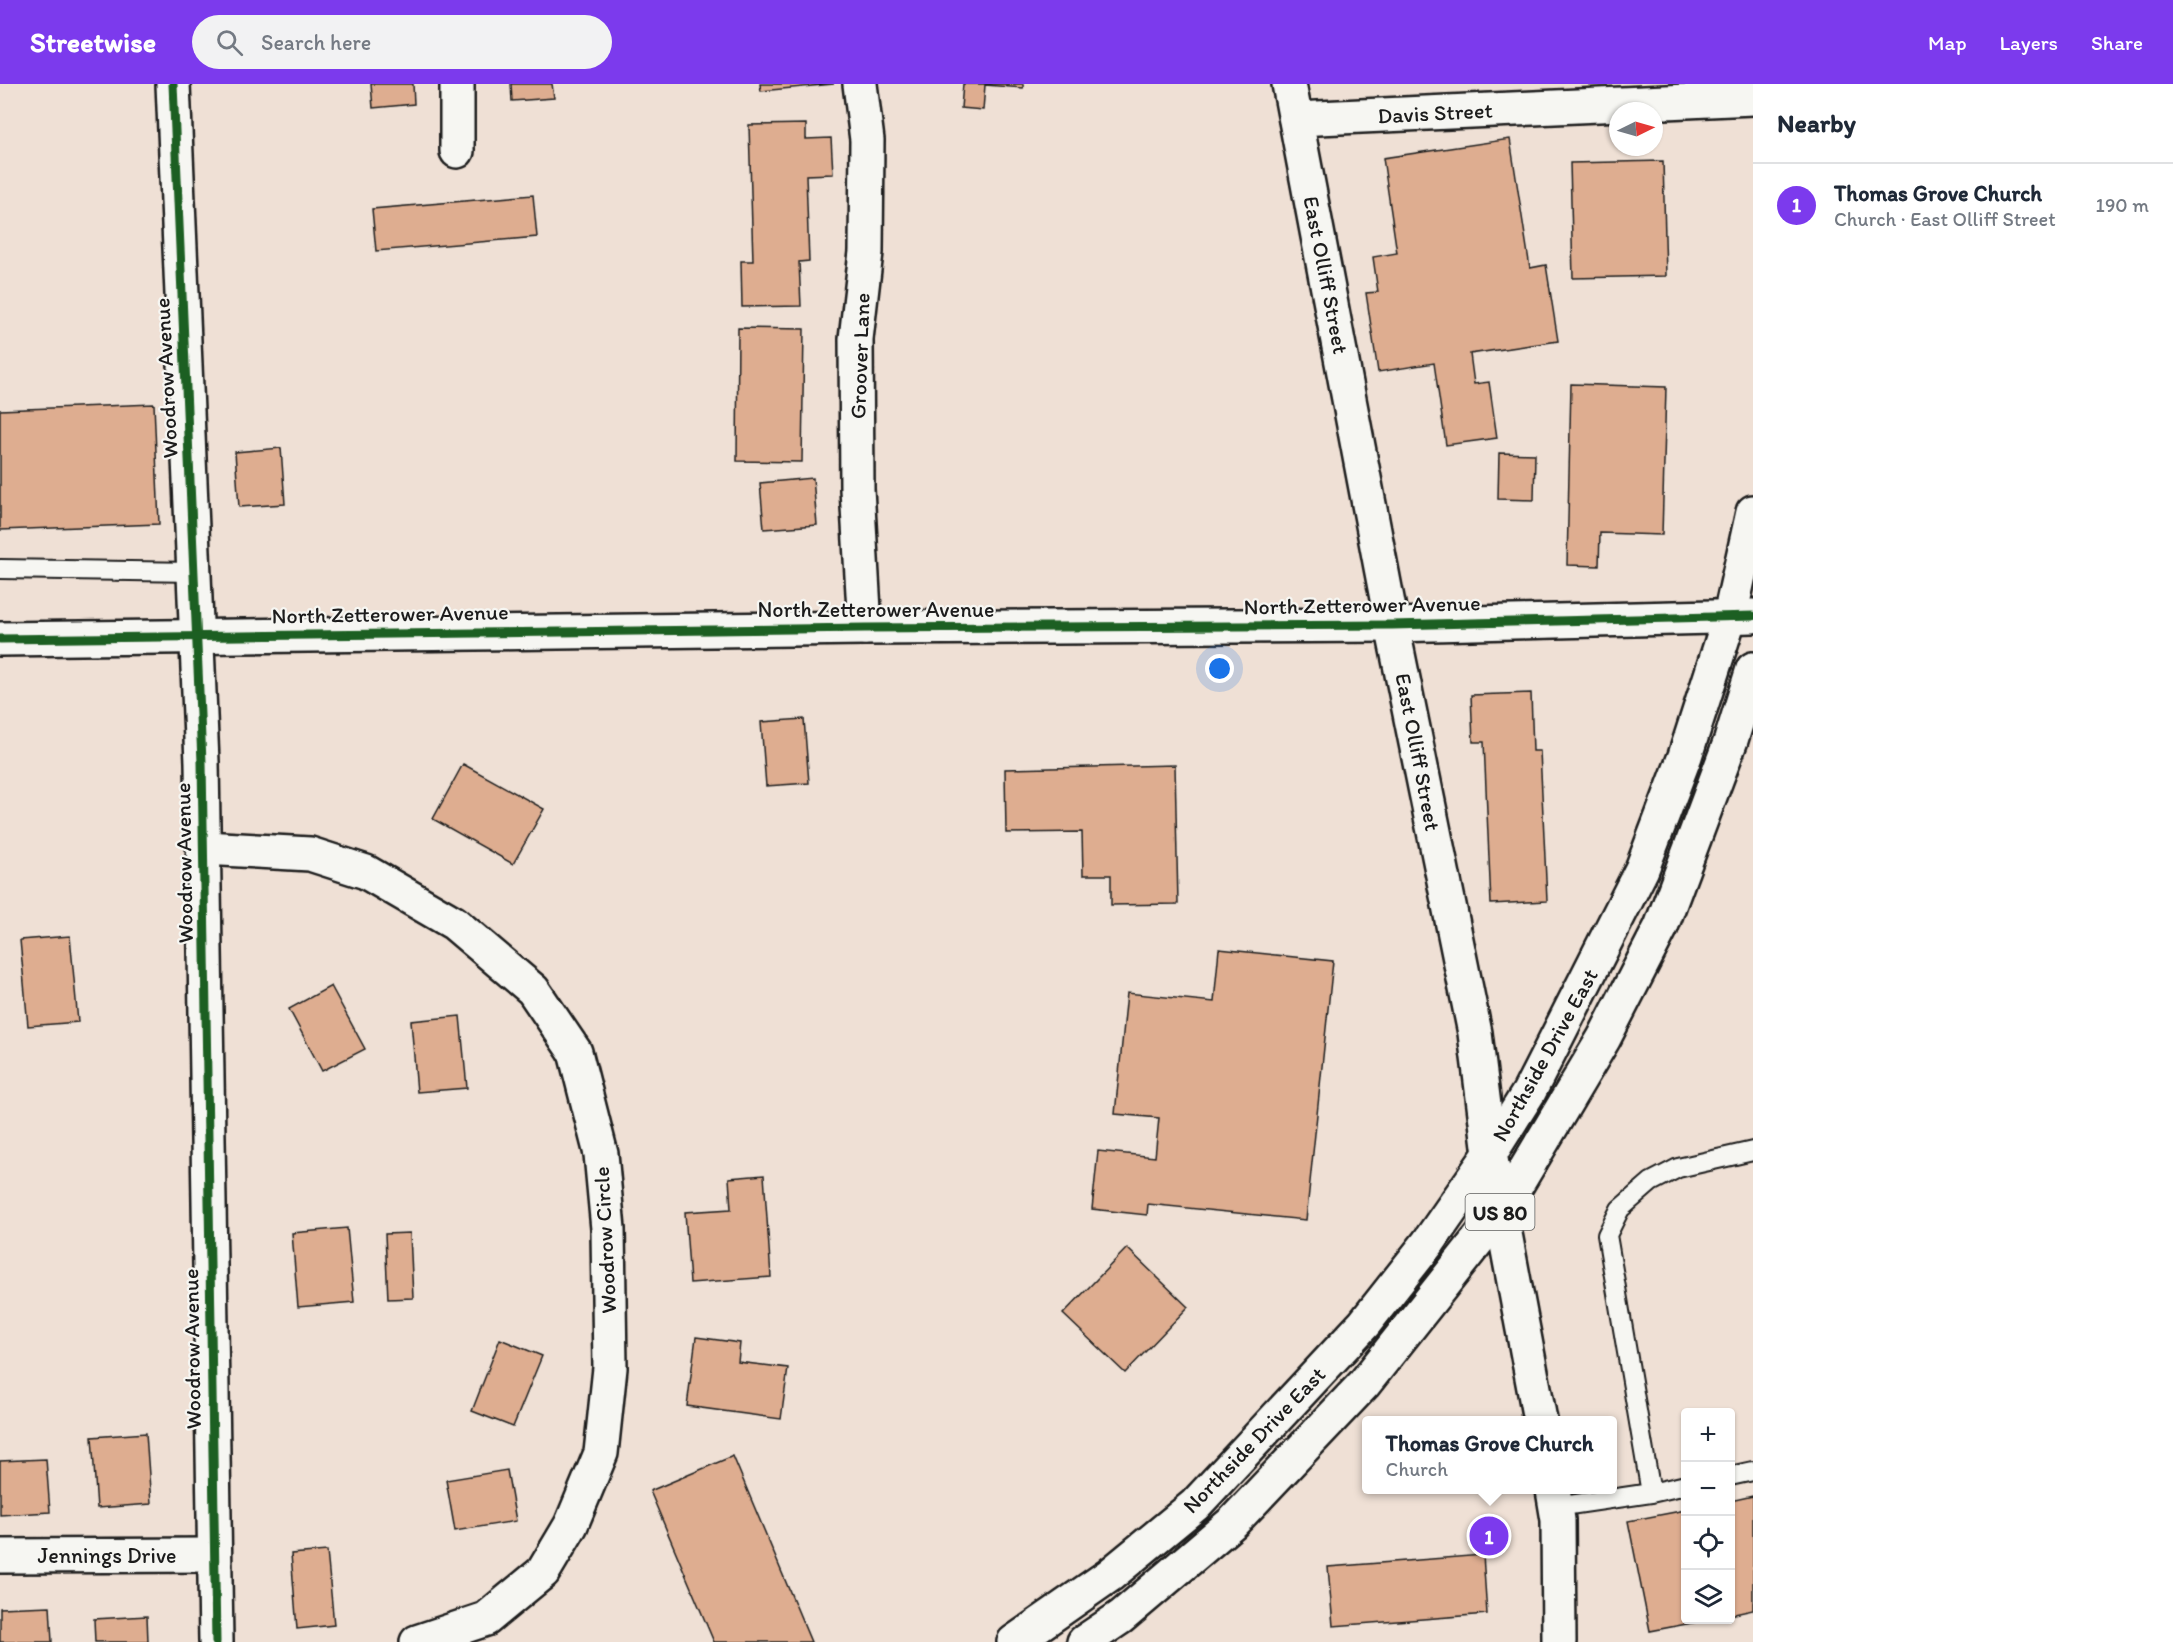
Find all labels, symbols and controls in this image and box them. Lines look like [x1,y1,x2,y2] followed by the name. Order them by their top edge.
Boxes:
[192,15,612,69] search box
[30,25,156,59] text: Streetwise
[213,26,246,59] icon: search
[261,29,371,56] text: Search here
[1928,30,1967,55] text: Map
[2000,30,2058,55] text: Layers
[2091,30,2143,55] text: Share
[1377,97,1493,129] street label: Davis Street
[1609,102,1663,156] north arrow
[1777,107,1856,139] text: Nearby
[1834,180,2042,207] text: Thomas Grove Church
[1792,193,1801,217] text: 1
[2096,193,2149,217] text: 190 m
[1297,194,1355,356] street label: East Olliff Street
[1834,207,2056,231] text: Church · East Olliff Street
[844,292,876,420] street label: Groover Lane
[148,297,184,459] street label: Woodrow Avenue
[1243,589,1481,621] street label: North Zetterower Avenue
[758,596,995,623] street label: North Zetterower Avenue
[271,598,509,630] street label: North Zetterower Avenue
[1205,654,1234,683] your location
[1389,671,1447,833] street label: East Olliff Street
[169,782,199,944] street label: Woodrow Avenue
[1486,964,1604,1146] street label: Northside Drive East
[588,1166,622,1314] street label: Woodrow Circle
[1466,1194,1534,1230] road number: US 80
[177,1268,207,1430] street label: Woodrow Avenue
[1177,1361,1331,1519] street label: Northside Drive East
[1681,1408,1735,1624] map controls
[1681,1408,1735,1462] button: +
[1362,1416,1617,1494] popup
[1386,1430,1593,1457] text: Thomas Grove Church
[1386,1457,1448,1481] text: Church
[1681,1462,1735,1516] button: −
[1470,1514,1508,1558] pin: 1
[1681,1516,1735,1570] button: locate
[37,1542,177,1569] street label: Jennings Drive
[1681,1570,1735,1624] button: layers

